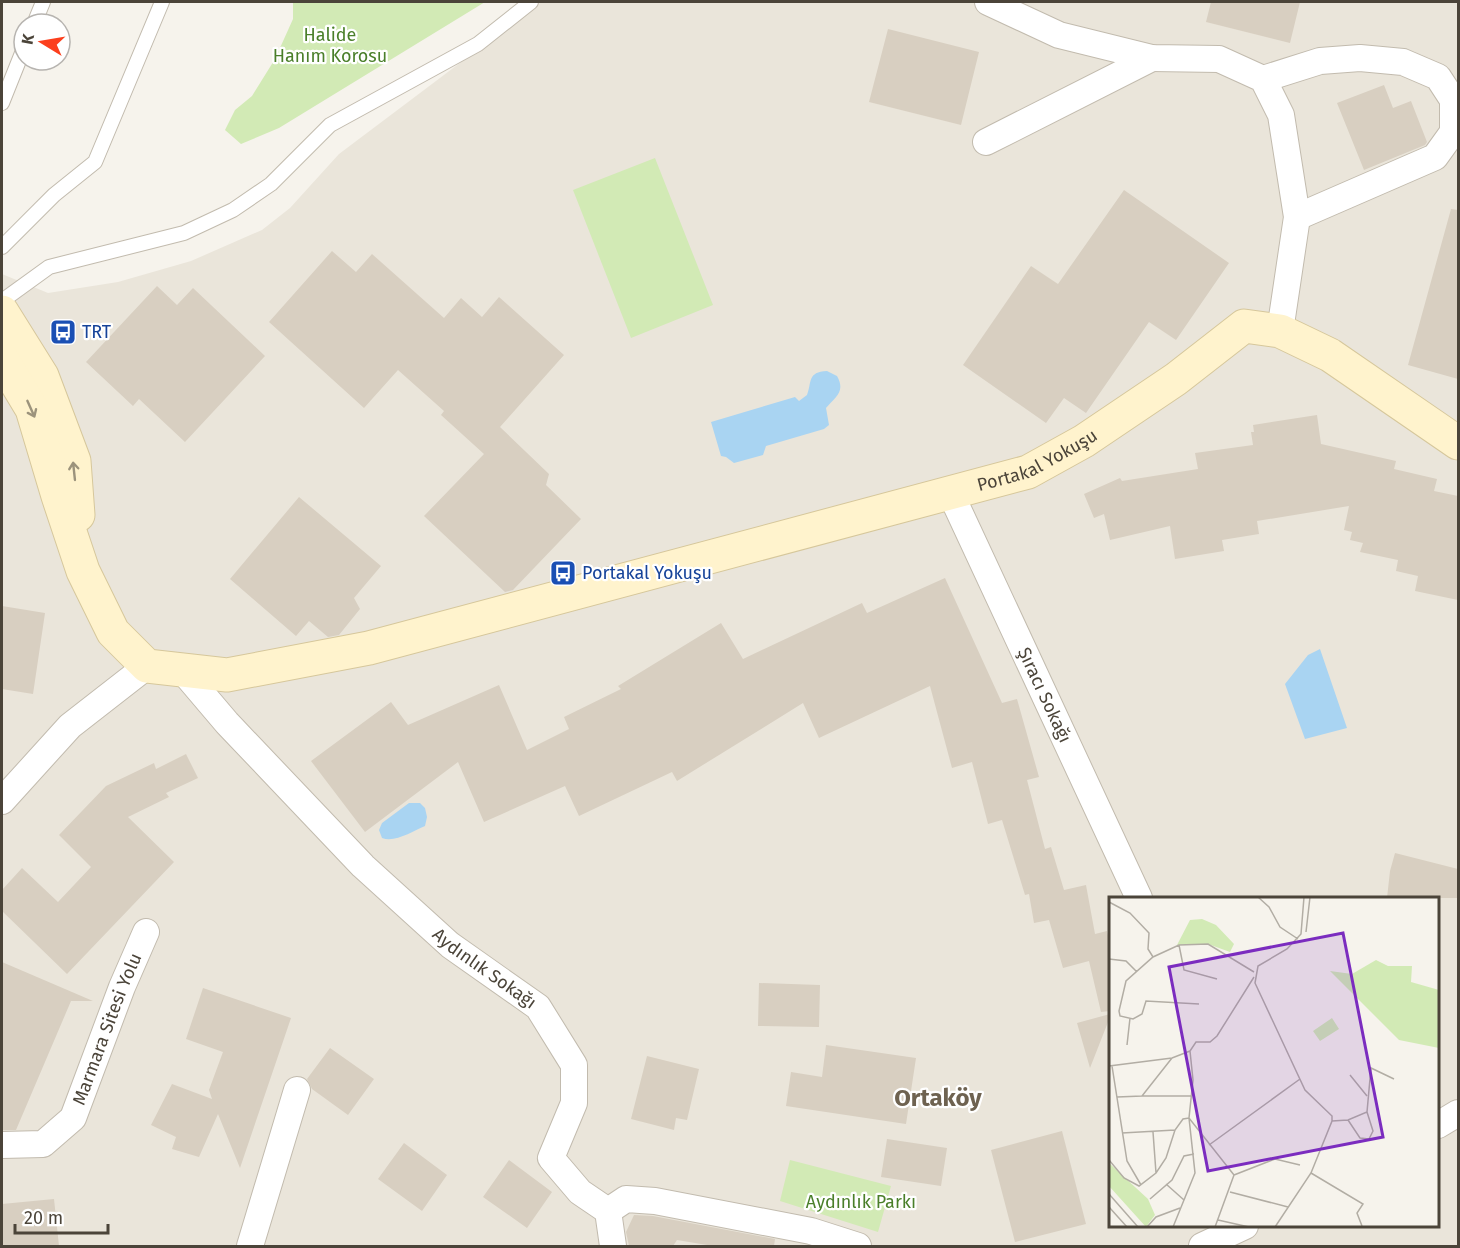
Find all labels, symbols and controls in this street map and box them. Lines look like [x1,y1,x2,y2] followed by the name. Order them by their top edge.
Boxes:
[12,12,72,72] north arrow
[273,24,387,67] park label: Halide Hanım Korosu
[17,32,38,46] text: K
[48,317,78,347] bus stop icon: TRT
[82,321,112,343] place label: TRT
[26,400,37,418] one-way arrow
[975,424,1101,496] street label: Portakal Yokuşu
[68,461,79,481] one-way arrow
[548,558,578,588] bus stop icon: Portakal Yokuşu
[582,562,712,584] place label: Portakal Yokuşu
[1013,644,1076,746] street label: Şıracı Sokağı
[1109,897,1439,1227] inset map
[428,923,541,1013] street label: Aydınlık Sokağı
[68,950,146,1108] street label: Marmara Sitesi Yolu
[894,1084,982,1112] district label: Ortaköy
[806,1191,916,1213] park label: Aydınlık Parkı
[15,1197,108,1235] scale bar
[24,1207,63,1229] text: 20 m

